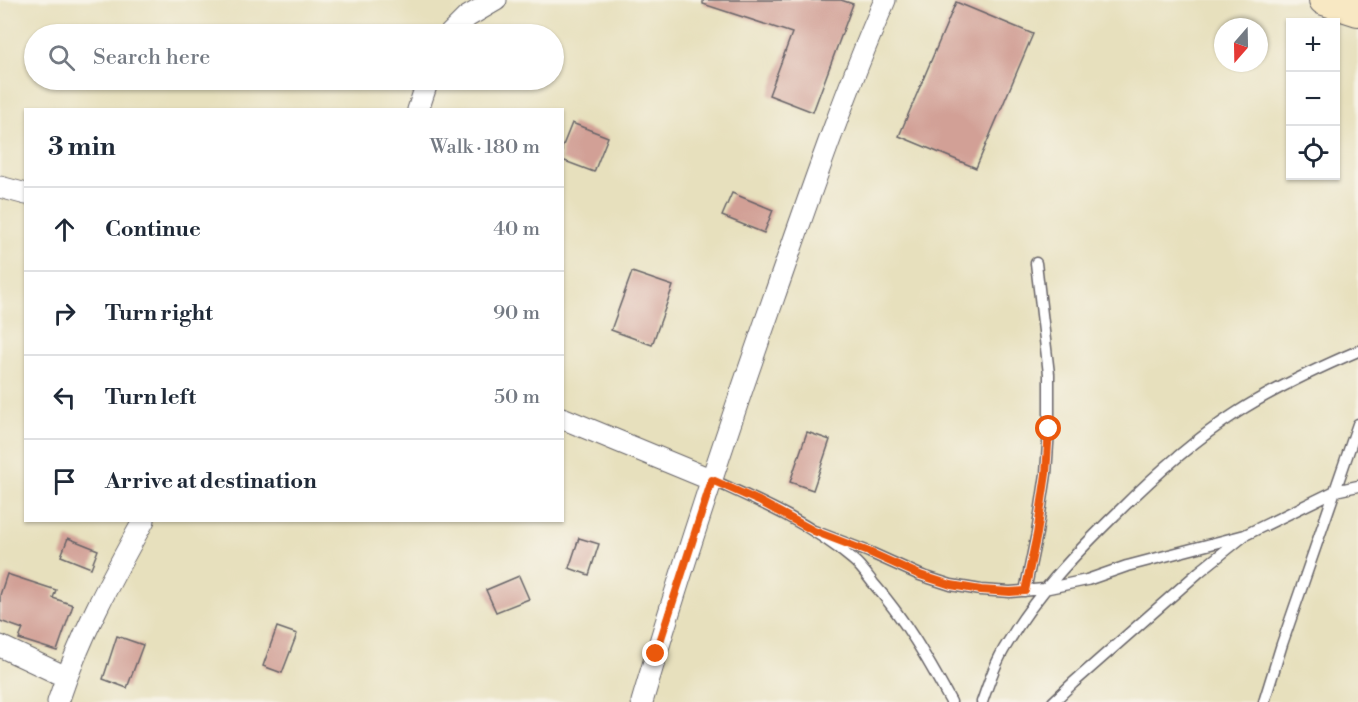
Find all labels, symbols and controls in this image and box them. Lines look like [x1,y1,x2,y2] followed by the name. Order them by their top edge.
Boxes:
[1214,18,1268,72] north arrow
[1286,18,1340,180] map controls
[1286,18,1340,72] button: +
[24,24,564,90] search box
[45,41,78,74] icon: search
[93,44,210,71] text: Search here
[1286,72,1340,126] button: −
[1286,126,1340,180] button: locate
[48,131,116,163] text: 3 min
[430,135,540,160] text: Walk · 180 m
[48,213,81,246] icon: ahead
[105,216,201,243] text: Continue
[493,217,540,242] text: 40 m
[48,297,81,330] icon: right
[105,300,213,327] text: Turn right
[493,301,540,326] text: 90 m
[48,381,81,414] icon: left
[105,384,196,411] text: Turn left
[494,385,540,410] text: 50 m
[1035,415,1061,441] route start
[48,465,81,498] icon: arrive
[105,468,317,495] text: Arrive at destination
[642,640,668,666] route end

